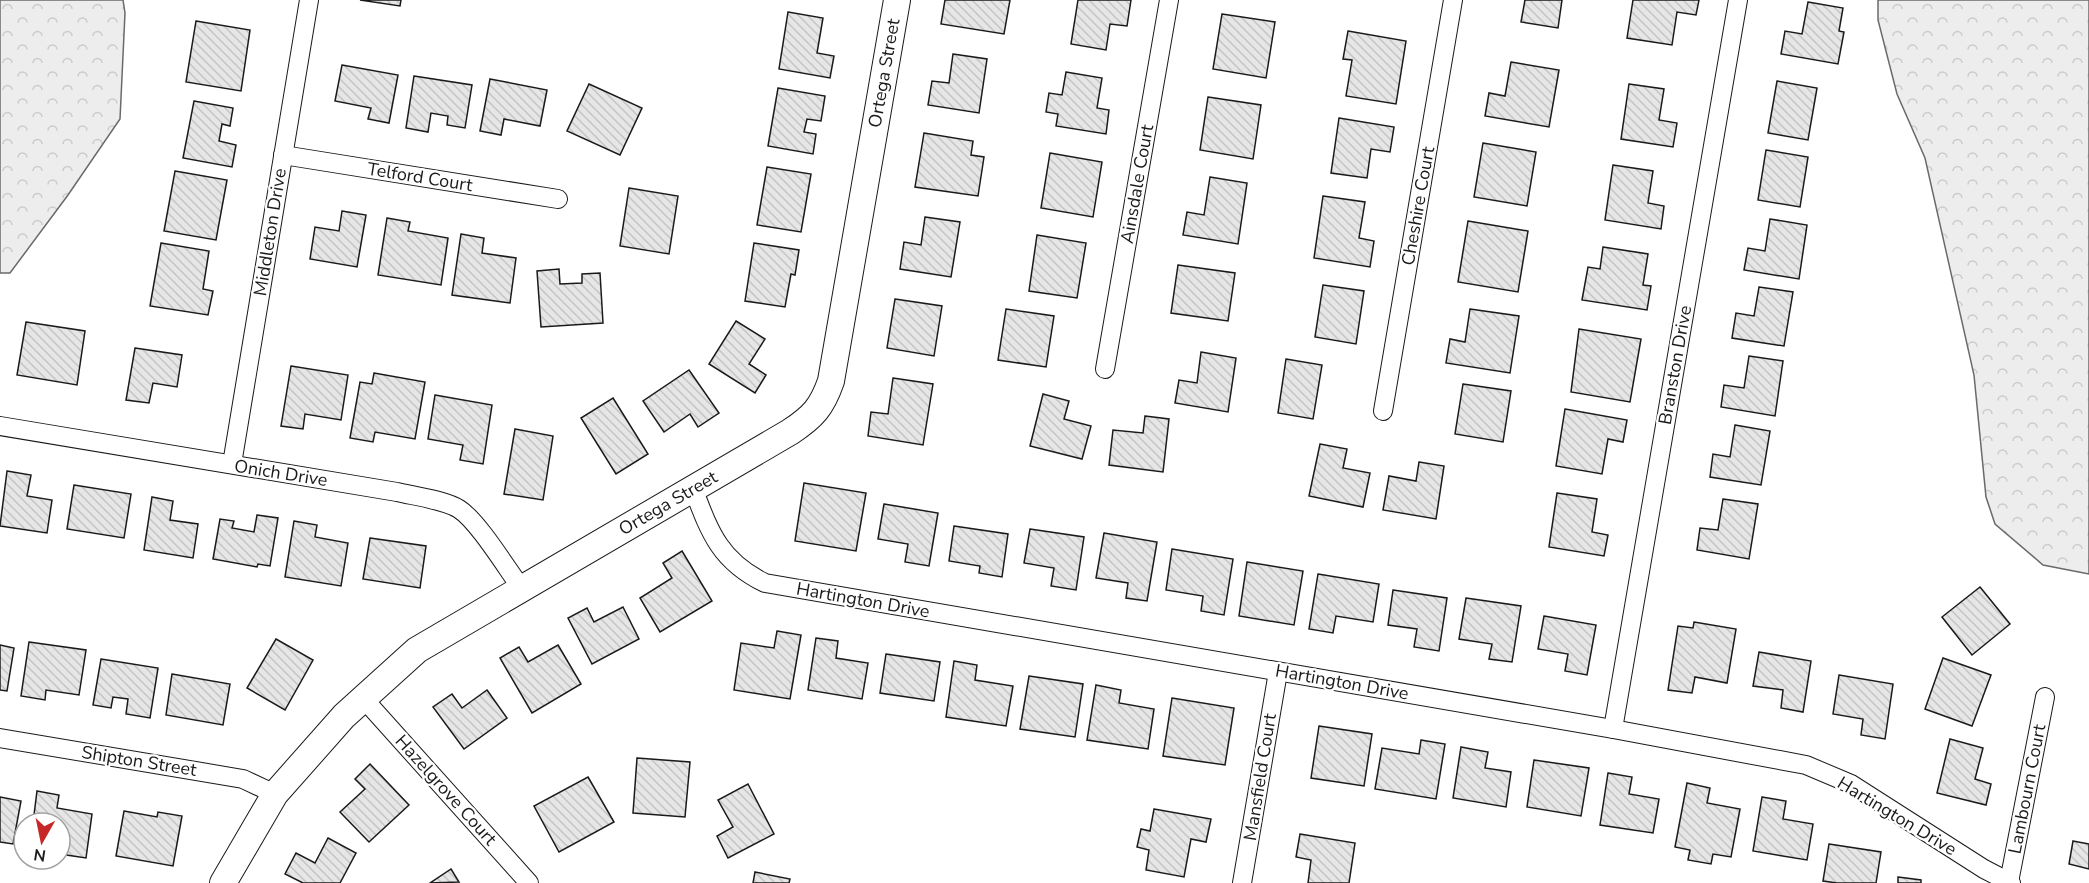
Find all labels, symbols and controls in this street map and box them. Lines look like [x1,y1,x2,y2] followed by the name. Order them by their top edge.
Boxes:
[863,16,906,129] street label: Ortega Street
[1115,122,1159,245] street label: Ainsdale Court
[1396,144,1440,267] street label: Cheshire Court
[366,157,475,197] street label: Telford Court
[248,166,292,298] street label: Middleton Drive
[1653,304,1697,426] street label: Branston Drive
[233,454,329,492] street label: Onich Drive
[614,465,722,541] street label: Ortega Street
[794,576,932,624] street label: Hartington Drive
[1273,658,1411,706] street label: Hartington Drive
[1238,711,1282,842] street label: Mansfield Court
[2003,722,2051,856] street label: Lambourn Court
[390,730,503,851] street label: Hazelgrove Court
[80,740,199,782] street label: Shipton Street
[1833,771,1961,861] street label: Hartington Drive
[12,811,72,871] north arrow
[32,843,47,867] text: N

